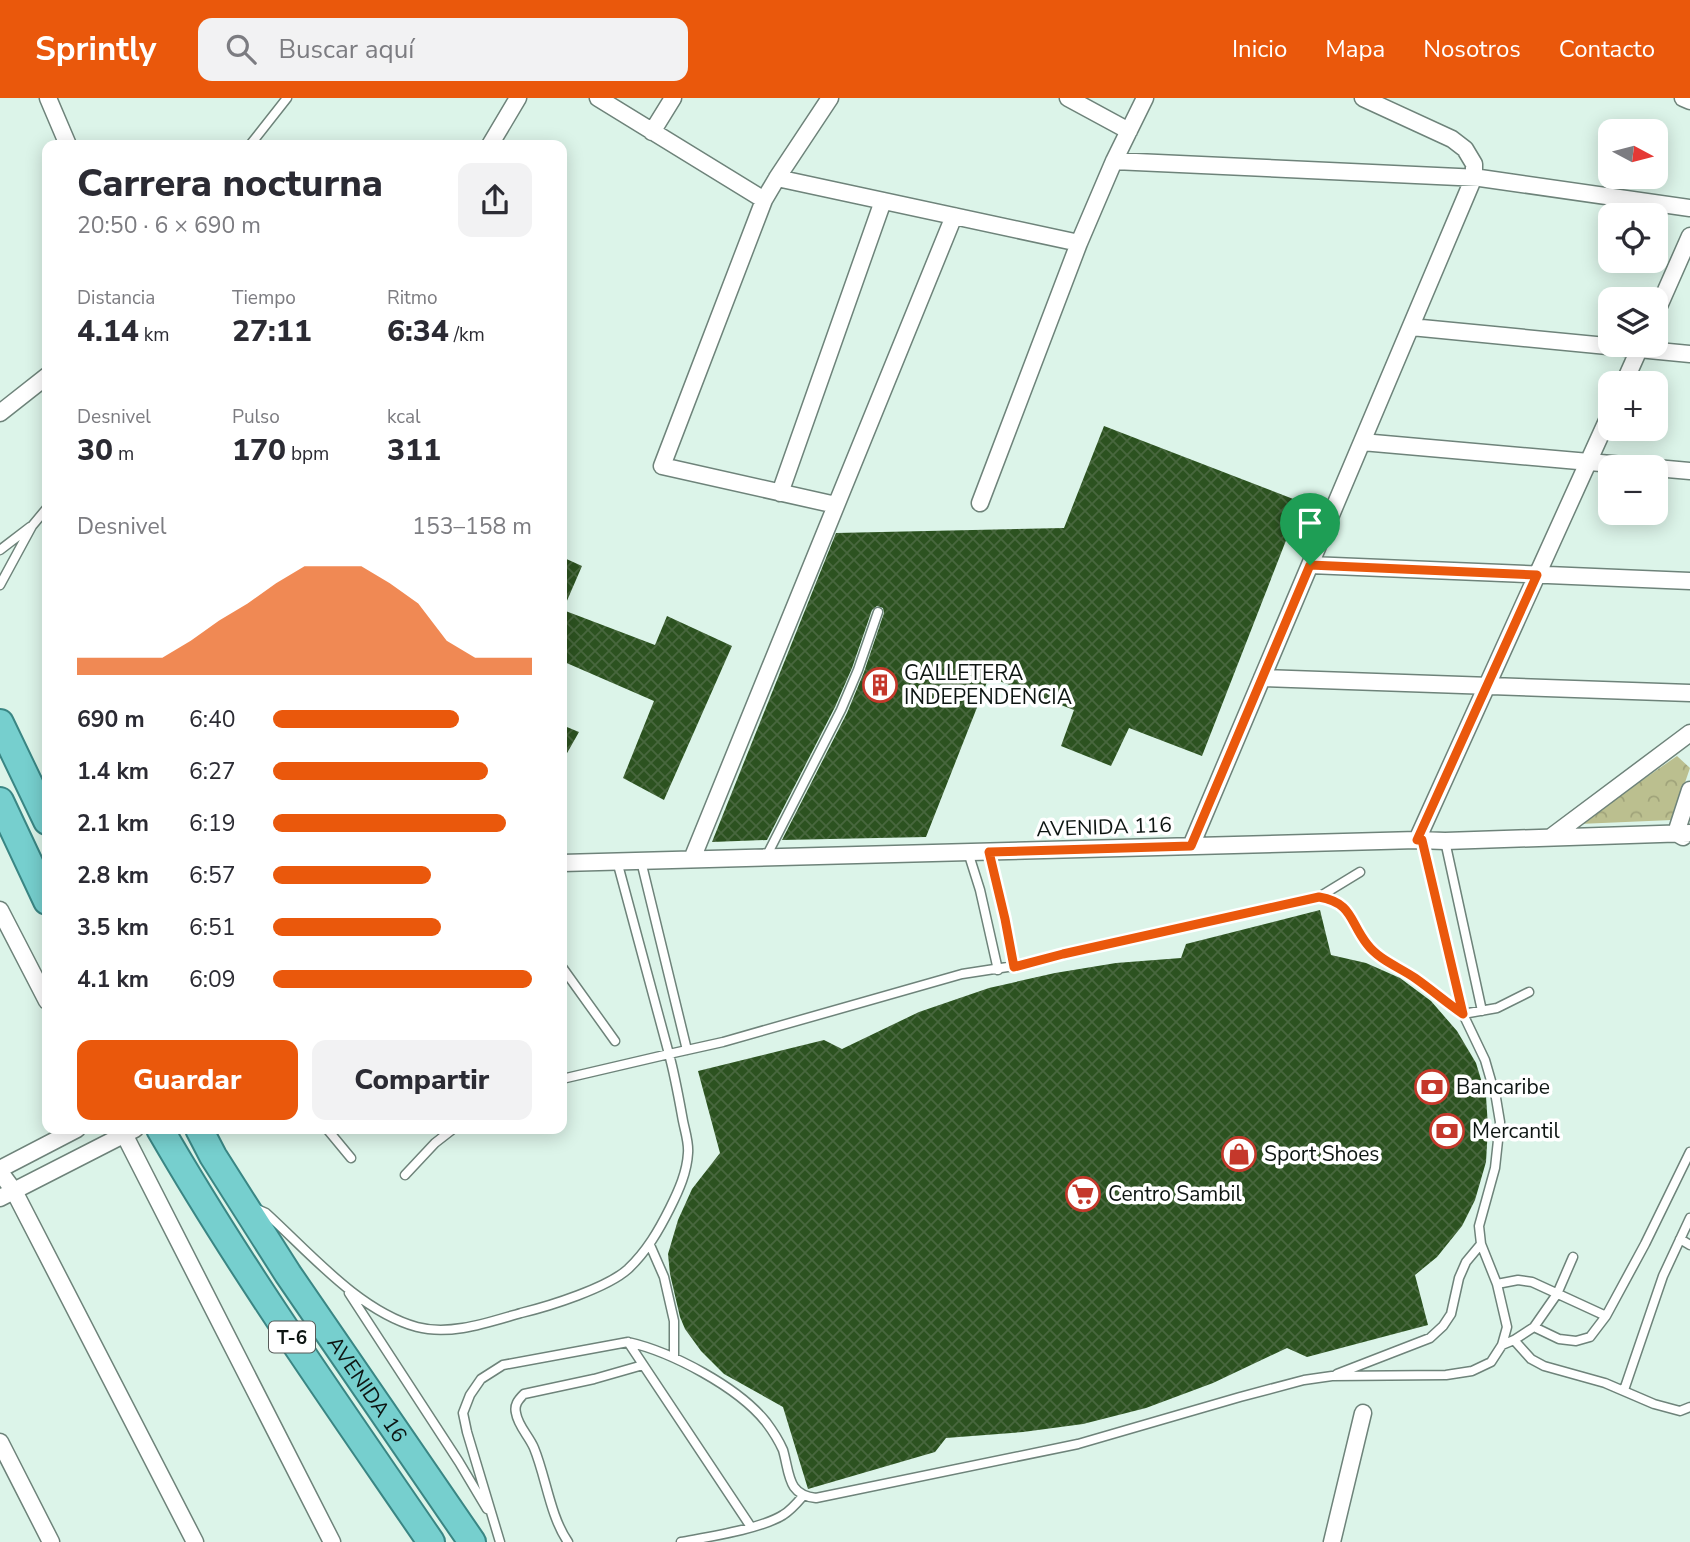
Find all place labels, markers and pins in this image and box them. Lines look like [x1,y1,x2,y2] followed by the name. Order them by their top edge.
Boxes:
[1280,493,1340,565] pin
[904,659,1072,711] place label: GALLETERA INDEPENDENCIA
[861,666,899,704] building icon: GALLETERA INDEPENDENCIA
[1413,1068,1451,1106] bank icon: Bancaribe
[1456,1073,1550,1101] place label: Bancaribe
[1428,1112,1466,1150] bank icon: Mercantil
[1472,1117,1560,1145] place label: Mercantil
[1220,1135,1258,1173] shop icon: Sport Shoes
[1264,1140,1379,1168] place label: Sport Shoes
[1064,1175,1102,1213] supermarket icon: Centro Sambil
[1108,1180,1242,1208] place label: Centro Sambil

